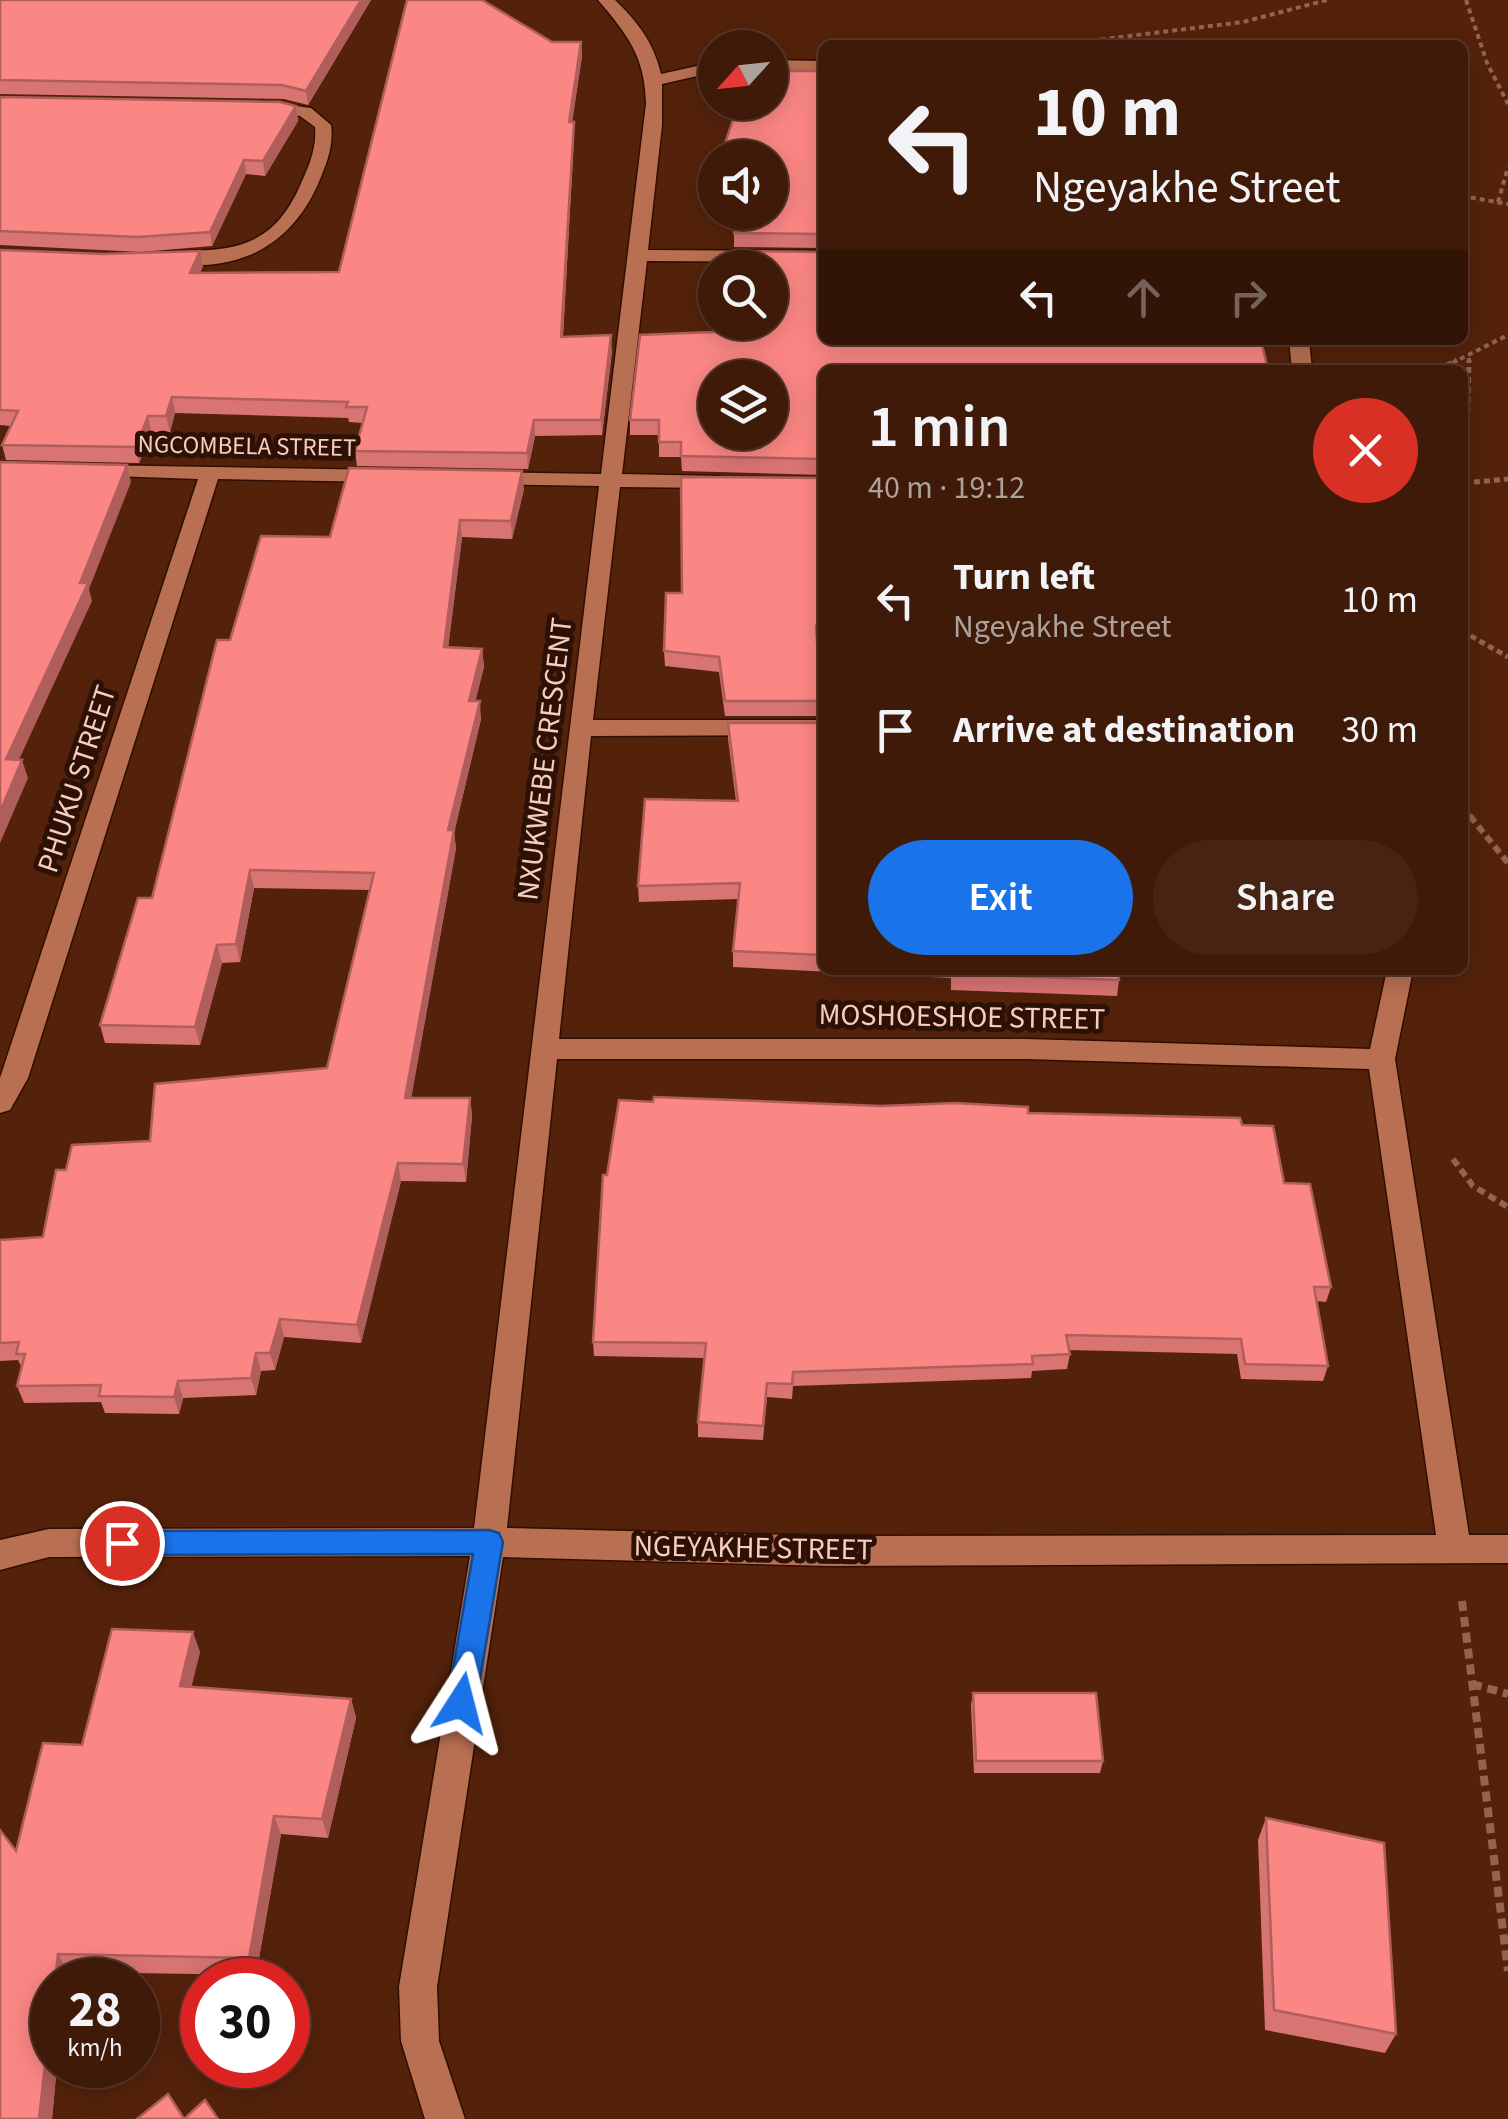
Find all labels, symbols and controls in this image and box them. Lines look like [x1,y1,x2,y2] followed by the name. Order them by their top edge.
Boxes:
[698,30,788,120] north arrow
[698,30,788,450] map controls
[1033,63,1181,163] text: 10 m
[868,80,998,210] icon: left
[698,140,788,230] button: sound
[1033,156,1340,220] text: Ngeyakhe Street
[698,250,788,340] button: search
[1011,270,1066,325] icon: left
[1116,270,1171,325] icon: ahead
[1221,270,1276,325] icon: right
[698,360,788,450] button: layers
[868,385,1011,470] text: 1 min
[1313,398,1418,503] button: close
[137,426,357,466] street label: NGCOMBELA STREET
[868,465,1025,511] text: 40 m · 19:12
[953,550,1095,604] text: Turn left
[868,573,923,628] icon: left
[1341,573,1418,627] text: 10 m
[953,604,1172,650] text: Ngeyakhe Street
[506,615,584,903] street label: NXUKWEBE CRESCENT
[27,680,127,878] street label: PHUKU STREET
[868,703,923,758] icon: arrive
[953,703,1295,757] text: Arrive at destination
[1341,703,1418,757] text: 30 m
[868,840,1133,955] button: Exit
[1153,840,1418,955] button: Share
[818,993,1106,1041] street label: MOSHOESHOE STREET
[80,1501,165,1586] pin
[95,1516,150,1571] icon: arrive
[633,1524,873,1572] street label: NGEYAKHE STREET
[409,1651,513,1755] position arrow
[180,1958,310,2088] speed limit sign: 30
[69,1975,121,2046] text: 28
[67,2030,123,2066] text: km/h

